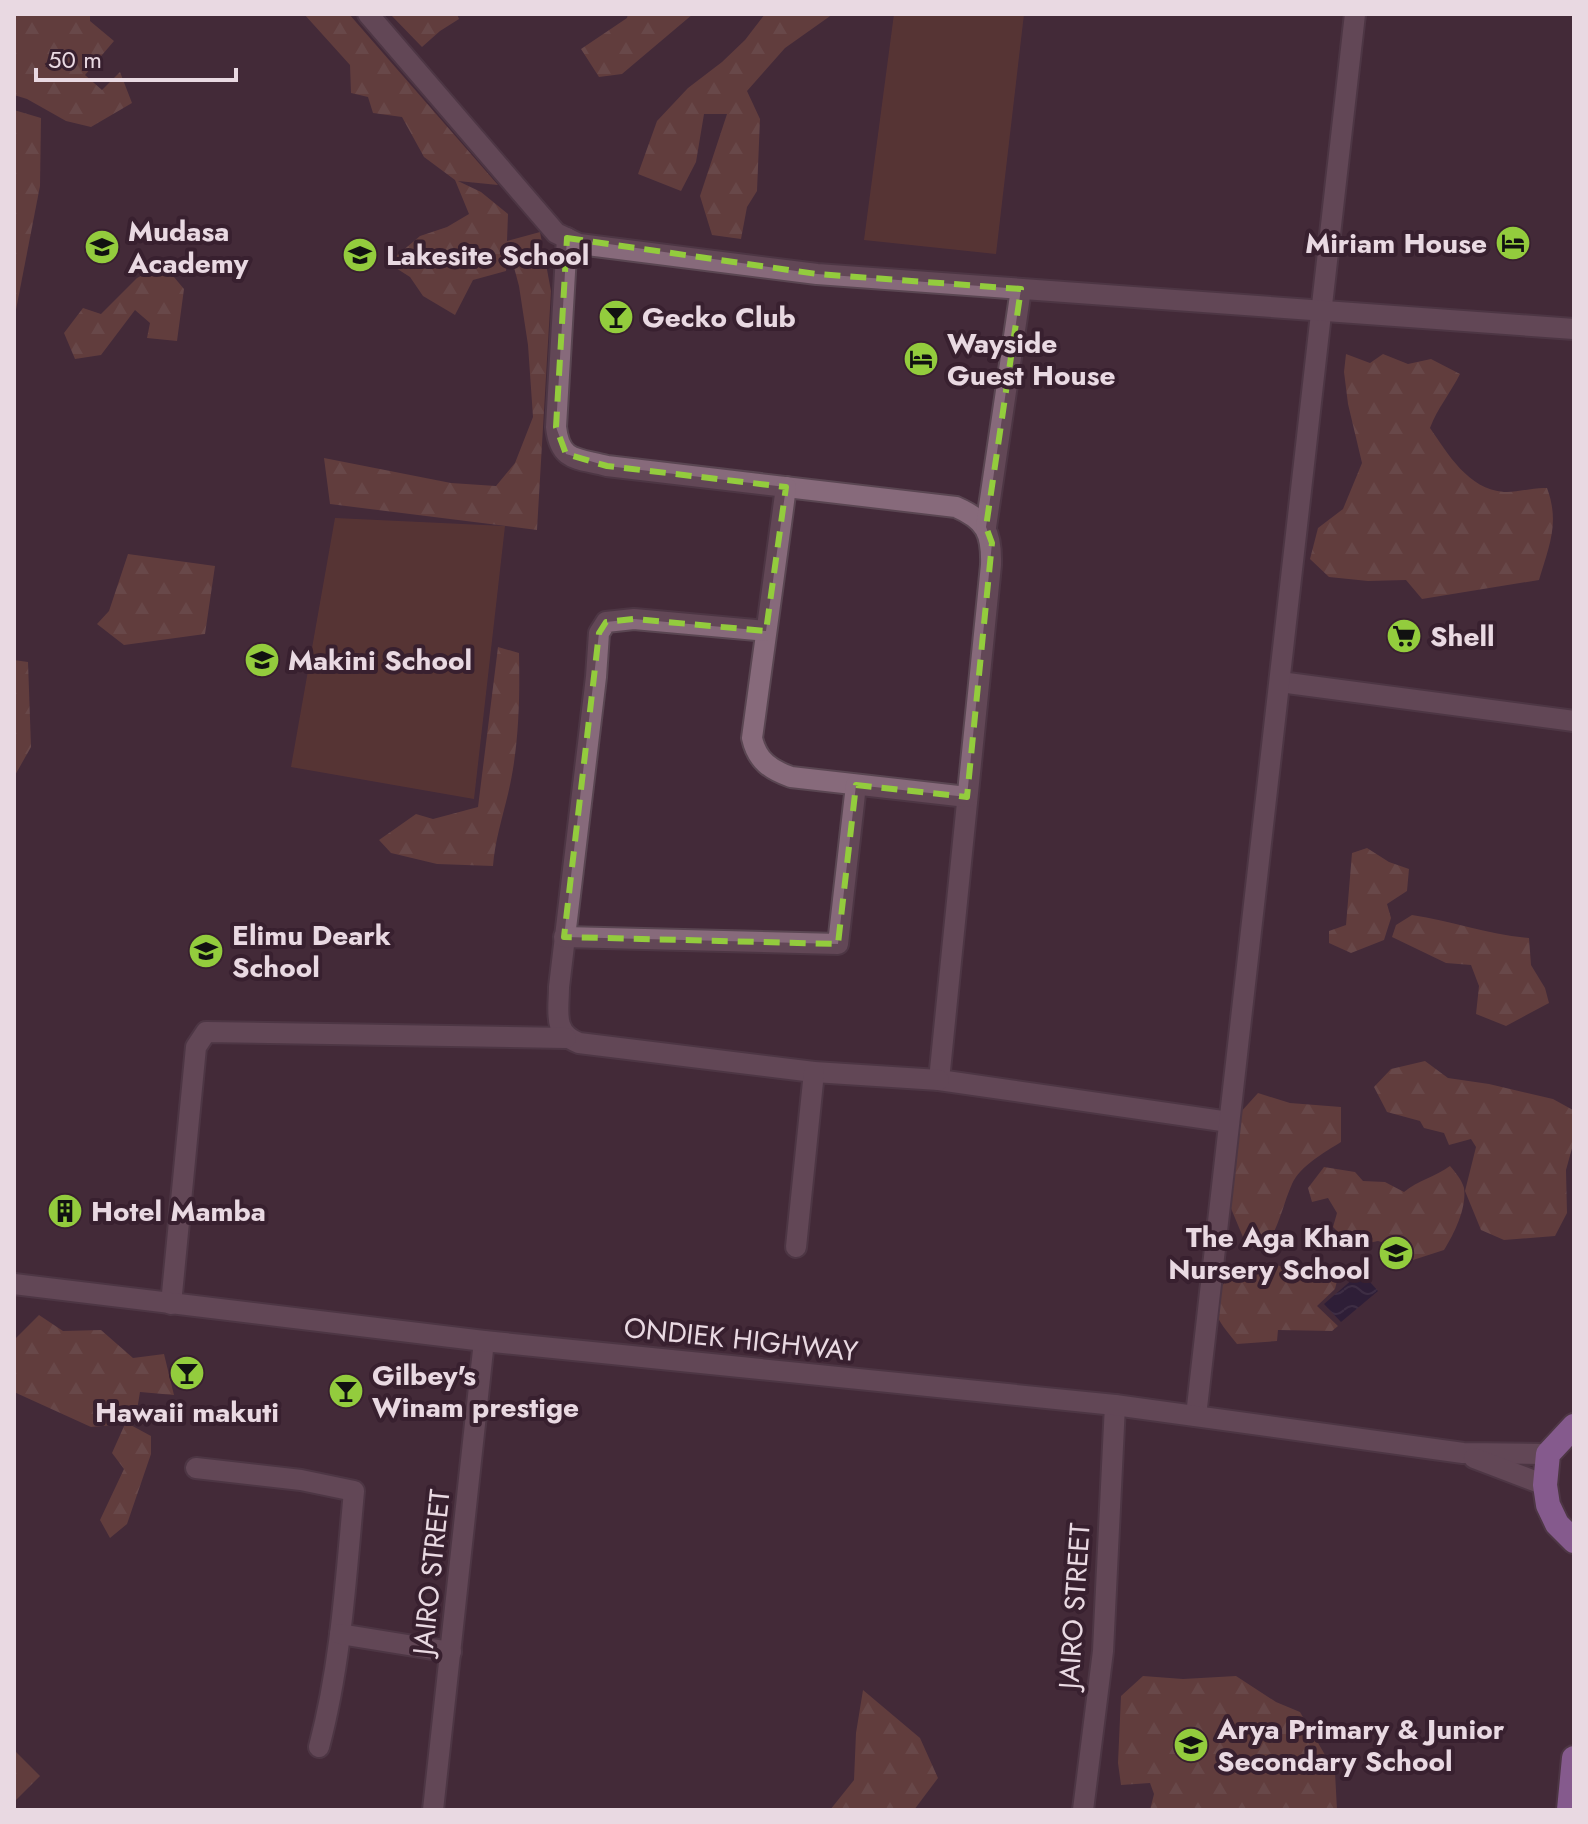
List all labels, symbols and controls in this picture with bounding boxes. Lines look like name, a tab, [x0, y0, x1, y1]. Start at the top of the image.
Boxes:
scale bar	[36, 32, 236, 82]
text: 50 m	[48, 42, 102, 77]
place label: Mudasa Academy	[127, 211, 249, 284]
place label: Miriam House	[1305, 223, 1487, 264]
hotel icon: Miriam House	[1494, 224, 1532, 262]
school or university icon: Mudasa Academy	[83, 228, 121, 266]
place label: Lakesite School	[386, 235, 589, 276]
school or university icon: Lakesite School	[341, 236, 379, 274]
place label: Gecko Club	[642, 297, 796, 338]
bar icon: Gecko Club	[597, 298, 635, 336]
place label: Wayside Guest House	[947, 323, 1115, 396]
hotel icon: Wayside Guest House	[902, 340, 940, 378]
place label: Shell	[1430, 616, 1495, 657]
supermarket icon: Shell	[1385, 617, 1423, 655]
place label: Makini School	[288, 640, 472, 681]
school or university icon: Makini School	[243, 641, 281, 679]
place label: Elimu Deark School	[232, 915, 391, 988]
school or university icon: Elimu Deark School	[187, 932, 225, 970]
place label: Hotel Mamba	[91, 1191, 266, 1232]
building icon: Hotel Mamba	[46, 1192, 84, 1230]
place label: The Aga Khan Nursery School	[1168, 1217, 1370, 1290]
school or university icon: The Aga Khan Nursery School	[1377, 1234, 1415, 1272]
street label: ONDIEK HIGHWAY	[622, 1307, 860, 1372]
bar icon: Hawaii makuti	[168, 1354, 206, 1392]
place label: Gilbey's Winam prestige	[372, 1355, 579, 1428]
bar icon: Gilbey's Winam prestige	[327, 1372, 365, 1410]
place label: Hawaii makuti	[95, 1392, 279, 1433]
street label: JAIRO STREET	[402, 1487, 461, 1661]
street label: JAIRO STREET	[1048, 1522, 1101, 1694]
place label: Arya Primary & Junior Secondary School	[1216, 1709, 1505, 1782]
school or university icon: Arya Primary & Junior Secondary School	[1172, 1726, 1210, 1764]

